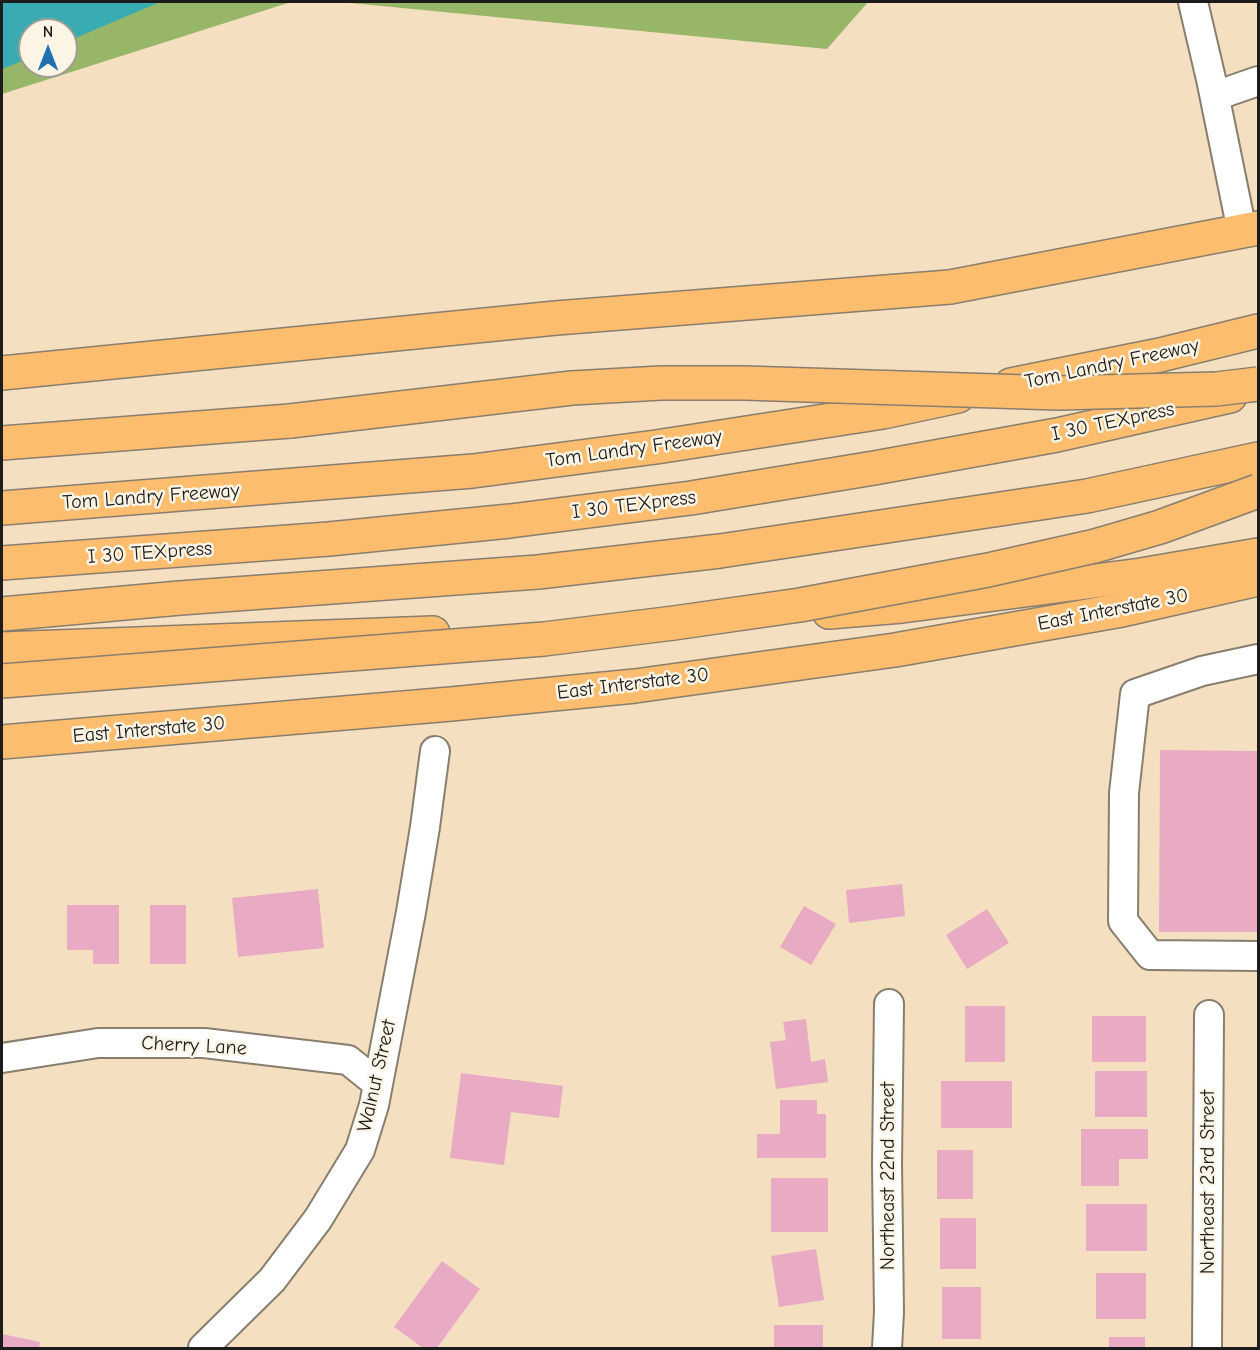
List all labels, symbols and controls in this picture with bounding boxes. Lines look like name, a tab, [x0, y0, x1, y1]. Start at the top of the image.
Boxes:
north arrow	[18, 18, 78, 78]
text: N	[43, 23, 53, 41]
street label: Tom Landry Freeway	[1023, 334, 1201, 394]
street label: I 30 TEXpress	[1050, 397, 1176, 447]
street label: Tom Landry Freeway	[544, 425, 724, 473]
street label: Tom Landry Freeway	[62, 479, 240, 515]
street label: I 30 TEXpress	[571, 486, 697, 524]
street label: I 30 TEXpress	[87, 537, 213, 569]
street label: East Interstate 30	[1036, 584, 1190, 636]
street label: East Interstate 30	[556, 663, 710, 705]
street label: East Interstate 30	[72, 711, 226, 749]
street label: Walnut Street	[352, 1018, 402, 1134]
street label: Cherry Lane	[141, 1031, 247, 1061]
street label: Northeast 22nd Street	[876, 1082, 900, 1270]
street label: Northeast 23rd Street	[1196, 1090, 1220, 1274]

